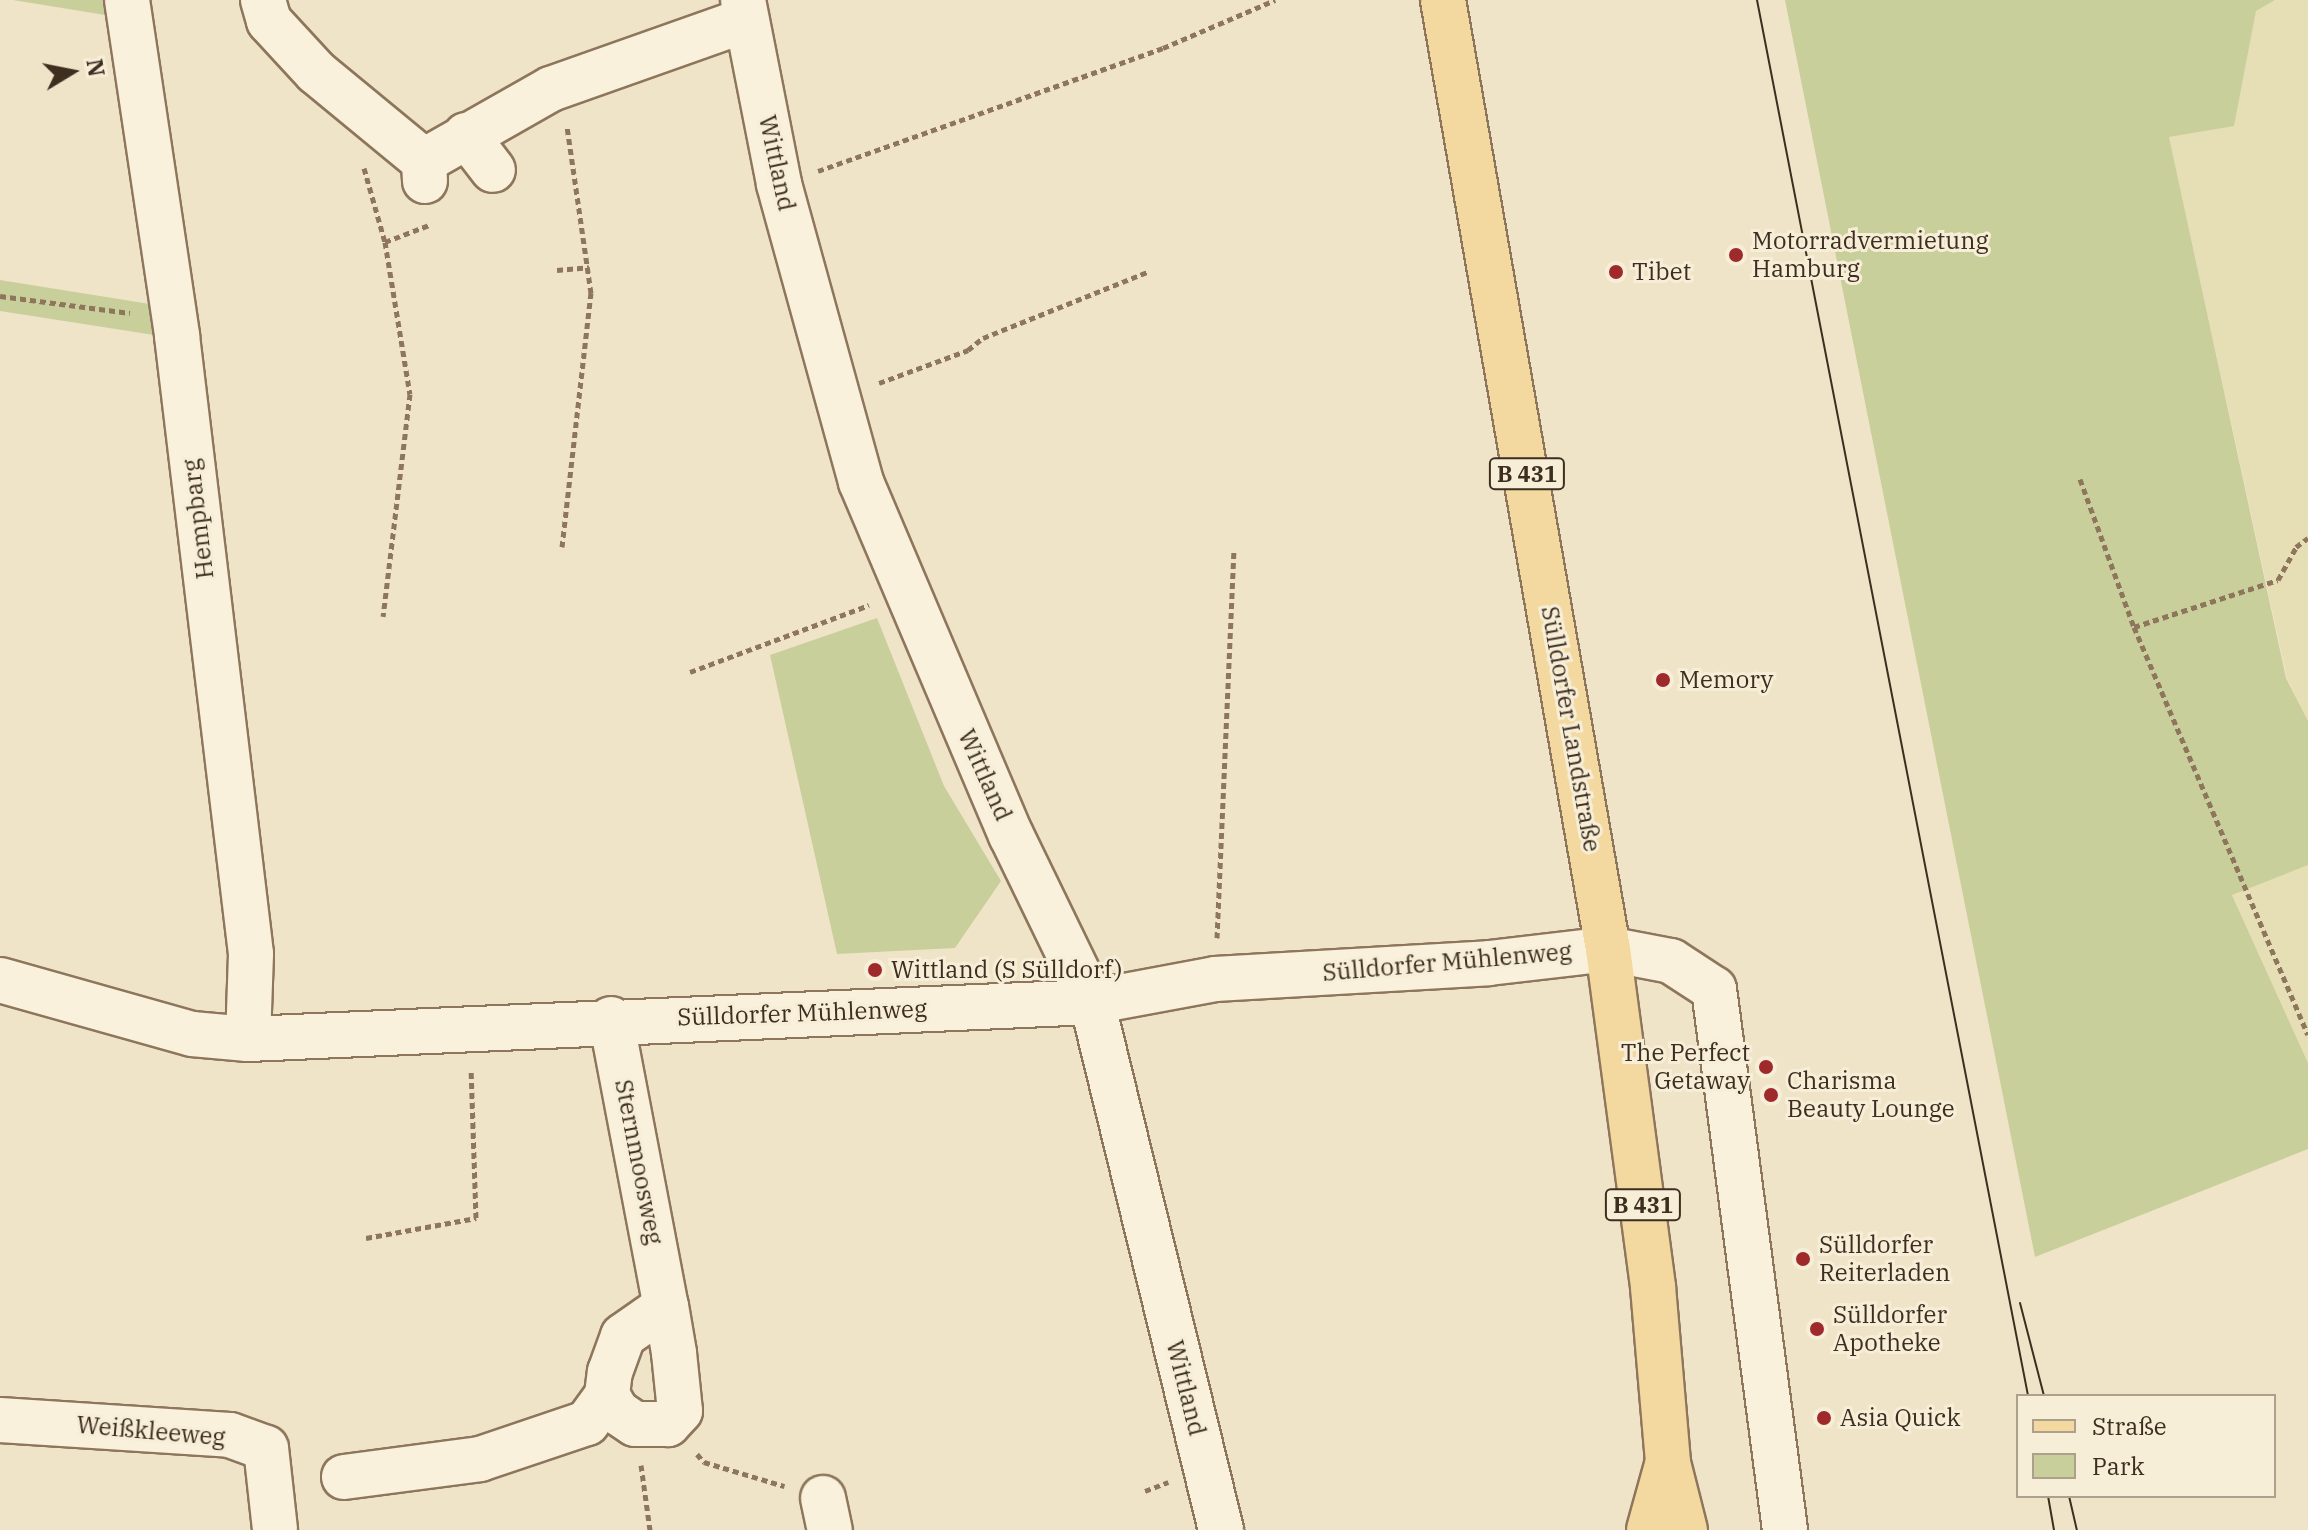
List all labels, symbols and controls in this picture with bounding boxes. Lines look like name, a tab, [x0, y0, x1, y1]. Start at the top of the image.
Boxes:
north arrow	[32, 32, 112, 112]
text: N	[80, 57, 112, 79]
street label: Wittland	[753, 112, 801, 214]
place label: Motorradvermietung Hamburg	[1752, 227, 1989, 283]
marker: Motorradvermietung Hamburg	[1727, 246, 1745, 264]
place label: Tibet	[1632, 258, 1691, 286]
marker: Tibet	[1607, 263, 1625, 281]
road number: B 431	[1487, 456, 1567, 492]
street label: Hempbarg	[176, 457, 220, 581]
street label: Sülldorfer Landstraße	[1535, 604, 1607, 854]
place label: Memory	[1679, 666, 1773, 694]
marker: Memory	[1654, 671, 1672, 689]
street label: Wittland	[952, 725, 1018, 825]
street label: Sülldorfer Mühlenweg	[1321, 937, 1573, 987]
place label: Wittland (S Sülldorf)	[891, 956, 1122, 984]
marker: Wittland (S Sülldorf)	[866, 961, 884, 979]
street label: Sülldorfer Mühlenweg	[677, 994, 927, 1032]
place label: The Perfect Getaway	[1621, 1039, 1750, 1095]
marker: The Perfect Getaway	[1757, 1058, 1775, 1076]
place label: Charisma Beauty Lounge	[1787, 1067, 1955, 1123]
street label: Sternmoosweg	[609, 1077, 669, 1247]
marker: Charisma Beauty Lounge	[1762, 1086, 1780, 1104]
road number: B 431	[1603, 1187, 1683, 1223]
place label: Sülldorfer Reiterladen	[1819, 1231, 1950, 1287]
marker: Sülldorfer Reiterladen	[1794, 1250, 1812, 1268]
place label: Sülldorfer Apotheke	[1833, 1301, 1947, 1357]
marker: Sülldorfer Apotheke	[1808, 1320, 1826, 1338]
street label: Wittland	[1160, 1337, 1212, 1439]
legend	[2016, 1394, 2276, 1498]
place label: Asia Quick	[1840, 1404, 1960, 1432]
marker: Asia Quick	[1815, 1409, 1833, 1427]
street label: Weißkleeweg	[75, 1410, 227, 1452]
text: Straße	[2092, 1410, 2167, 1442]
text: Park	[2092, 1450, 2144, 1482]

